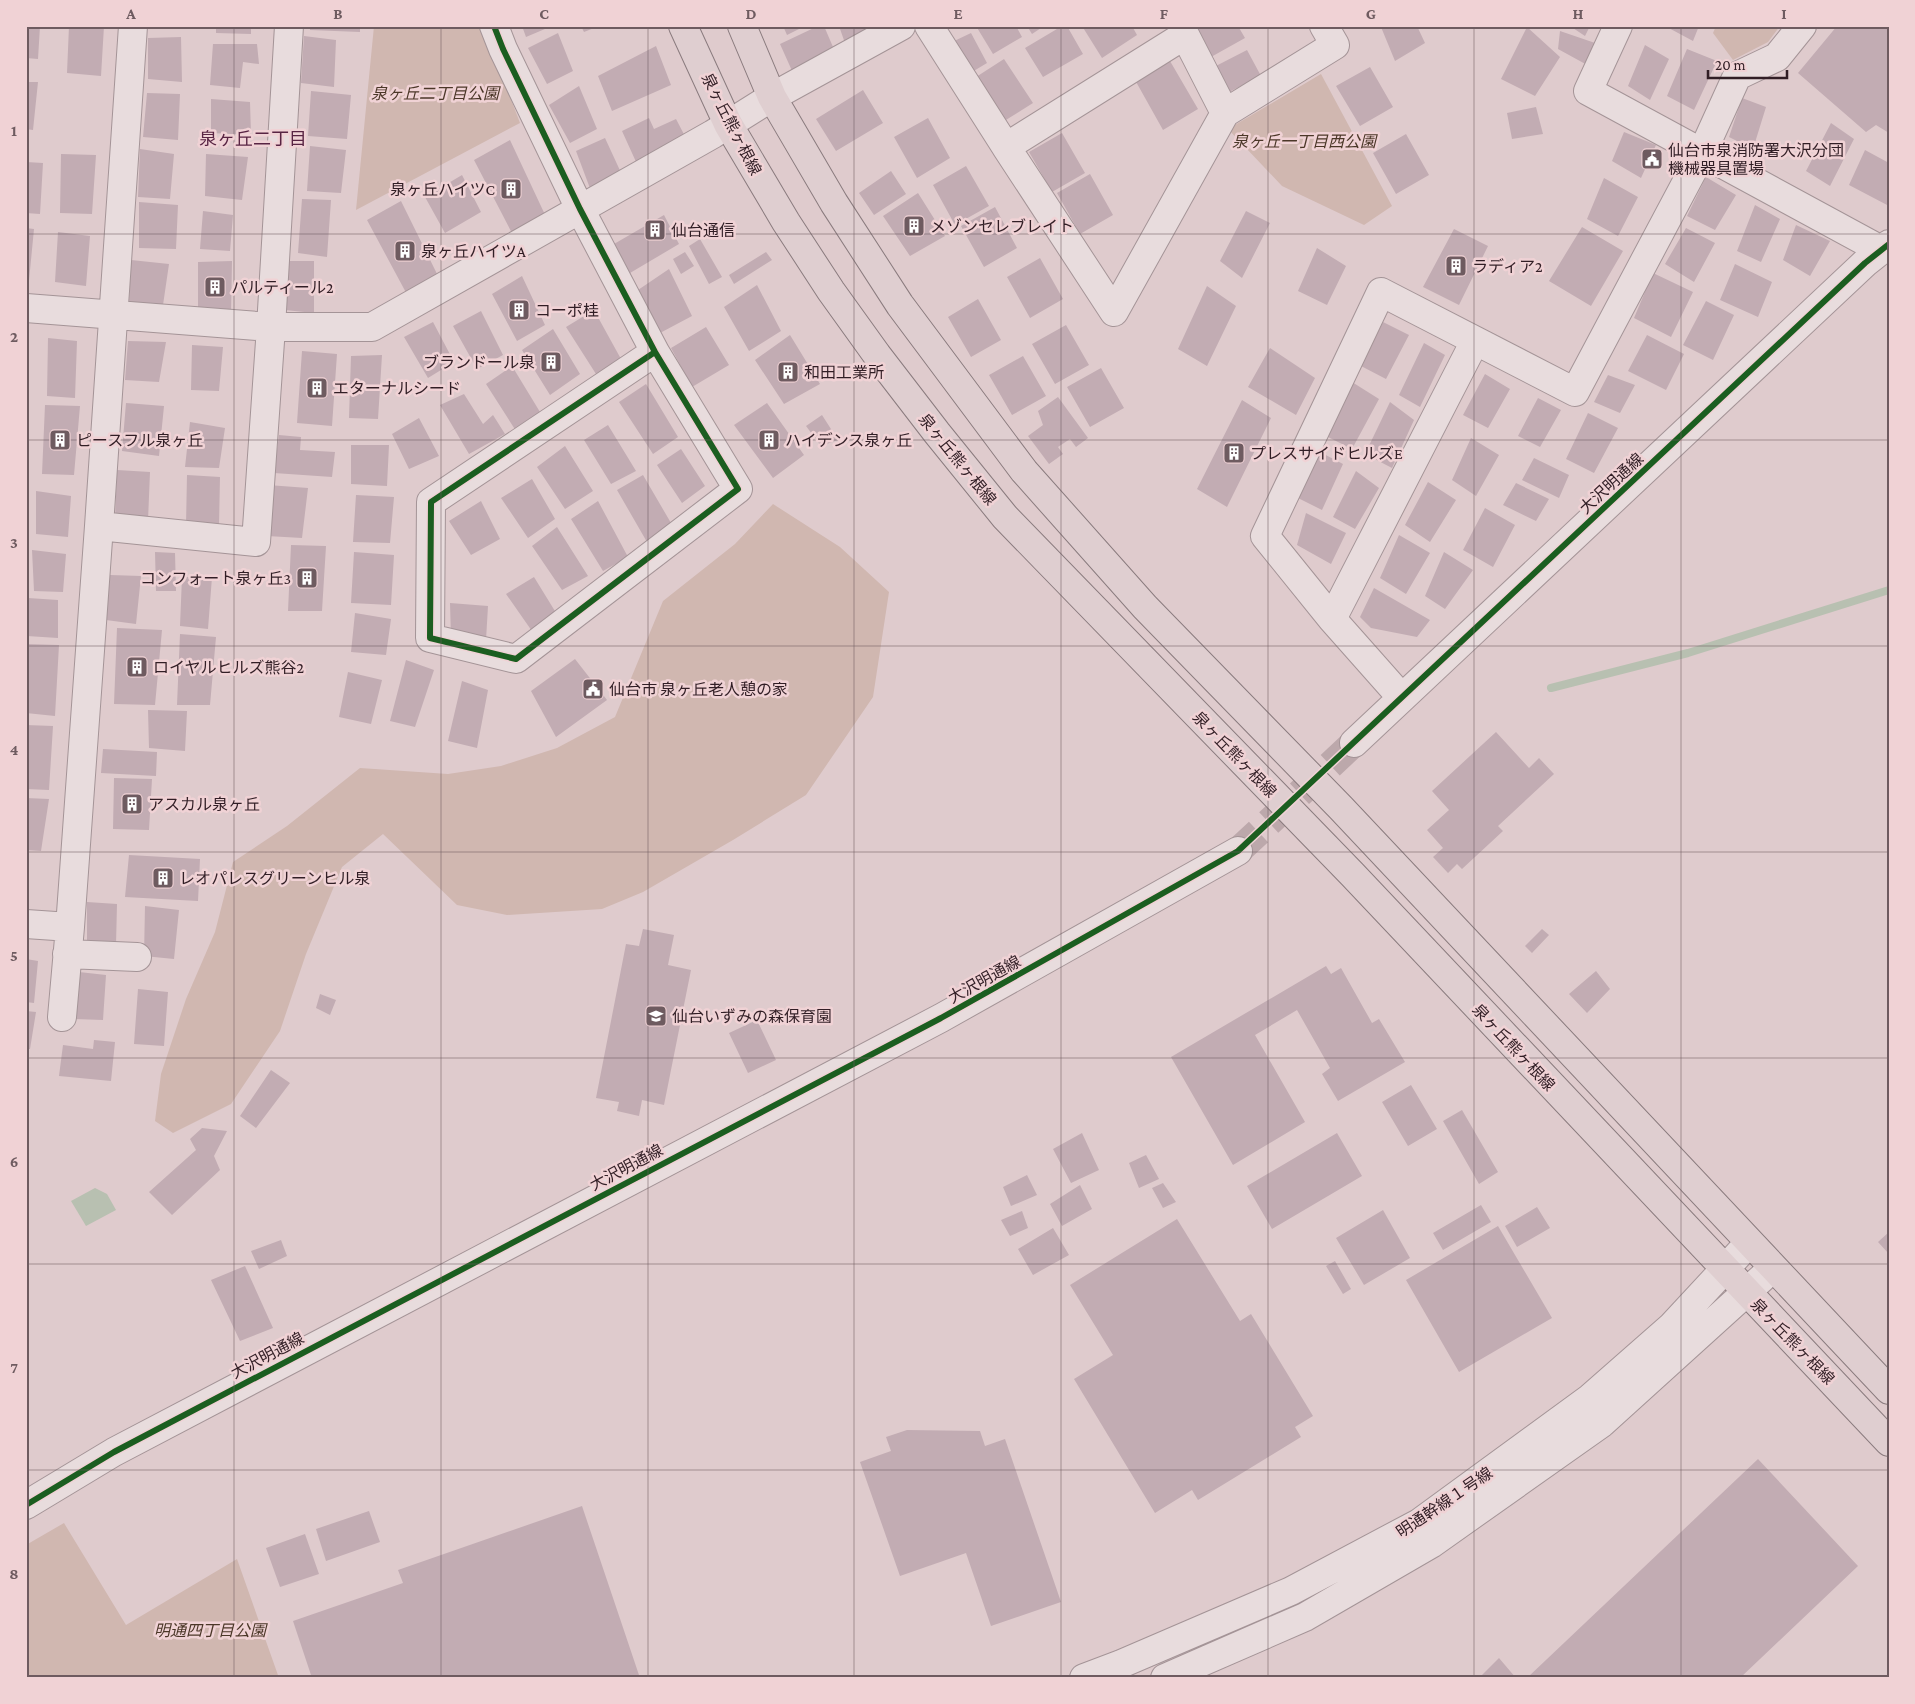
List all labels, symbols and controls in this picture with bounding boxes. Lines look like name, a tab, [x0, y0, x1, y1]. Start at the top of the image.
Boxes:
text: A	[125, 5, 136, 22]
text: B	[333, 5, 343, 22]
text: C	[539, 5, 549, 22]
text: D	[745, 5, 757, 22]
text: E	[953, 5, 963, 22]
text: F	[1160, 5, 1169, 22]
text: G	[1366, 5, 1376, 22]
text: H	[1573, 5, 1584, 22]
text: I	[1781, 5, 1787, 22]
scale bar	[1708, 48, 1786, 80]
text: 20 m	[1715, 57, 1746, 73]
street label: 泉ヶ丘熊ヶ根線	[699, 70, 765, 178]
park label: 泉ヶ丘二丁目公園	[371, 85, 501, 102]
text: 1	[11, 122, 17, 139]
district label: 泉ヶ丘二丁目	[199, 129, 307, 149]
park label: 泉ヶ丘一丁目西公園	[1232, 133, 1378, 150]
place label: 仙台市泉消防署大沢分団 機械器具置場	[1668, 142, 1844, 177]
public building icon: 仙台市泉消防署大沢分団 機械器具置場	[1640, 147, 1664, 171]
building icon: 泉ヶ丘ハイツC	[499, 177, 523, 201]
place label: 泉ヶ丘ハイツC	[390, 181, 495, 198]
building icon: メゾンセレブレイト	[902, 214, 926, 238]
building icon: 仙台通信	[643, 218, 667, 242]
place label: メゾンセレブレイト	[930, 218, 1074, 235]
place label: 仙台通信	[671, 222, 735, 239]
building icon: 泉ヶ丘ハイツA	[393, 239, 417, 263]
place label: 泉ヶ丘ハイツA	[421, 243, 527, 260]
building icon: ラディア2	[1444, 254, 1468, 278]
place label: ラディア2	[1472, 258, 1543, 275]
building icon: パルティール2	[203, 275, 227, 299]
place label: パルティール2	[231, 279, 334, 296]
building icon: コーポ桂	[507, 298, 531, 322]
place label: コーポ桂	[535, 302, 599, 319]
text: 2	[10, 328, 18, 345]
building icon: ブランドール泉	[539, 350, 563, 374]
place label: ブランドール泉	[423, 354, 535, 371]
building icon: 和田工業所	[776, 360, 800, 384]
place label: 和田工業所	[804, 364, 884, 381]
building icon: エターナルシード	[305, 376, 329, 400]
place label: エターナルシード	[333, 380, 461, 397]
street label: 泉ヶ丘熊ヶ根線	[916, 410, 999, 508]
building icon: ピースフル泉ヶ丘	[48, 428, 72, 452]
building icon: ハイデンス泉ヶ丘	[757, 428, 781, 452]
place label: ピースフル泉ヶ丘	[76, 432, 203, 449]
place label: ハイデンス泉ヶ丘	[785, 432, 912, 449]
building icon: プレスサイドヒルズE	[1222, 441, 1246, 465]
place label: プレスサイドヒルズE	[1250, 445, 1403, 462]
street label: 大沢明通線	[1576, 450, 1646, 517]
text: 3	[10, 534, 18, 551]
building icon: コンフォート泉ヶ丘3	[295, 566, 319, 590]
place label: コンフォート泉ヶ丘3	[140, 570, 291, 587]
building icon: ロイヤルヒルズ熊谷2	[125, 655, 149, 679]
place label: ロイヤルヒルズ熊谷2	[153, 659, 305, 676]
public building icon: 仙台市 泉ヶ丘老人憩の家	[581, 677, 605, 701]
place label: 仙台市 泉ヶ丘老人憩の家	[609, 680, 788, 698]
street label: 泉ヶ丘熊ヶ根線	[1190, 708, 1280, 801]
text: 4	[10, 741, 19, 758]
building icon: アスカル泉ヶ丘	[120, 792, 144, 816]
place label: アスカル泉ヶ丘	[148, 796, 260, 813]
building icon: レオパレスグリーンヒル泉	[151, 866, 175, 890]
place label: レオパレスグリーンヒル泉	[179, 870, 370, 887]
text: 5	[10, 947, 18, 964]
street label: 大沢明通線	[945, 953, 1023, 1006]
street label: 泉ヶ丘熊ヶ根線	[1469, 1001, 1558, 1094]
school or university icon: 仙台いずみの森保育園	[644, 1004, 668, 1028]
place label: 仙台いずみの森保育園	[672, 1008, 832, 1025]
street label: 大沢明通線	[587, 1141, 666, 1194]
text: 6	[10, 1153, 18, 1170]
street label: 泉ヶ丘熊ヶ根線	[1748, 1295, 1838, 1388]
street label: 大沢明通線	[228, 1329, 307, 1382]
text: 7	[10, 1359, 18, 1376]
street label: 明通幹線１号線	[1393, 1464, 1495, 1541]
text: 8	[9, 1565, 19, 1582]
park label: 明通四丁目公園	[154, 1622, 268, 1639]

